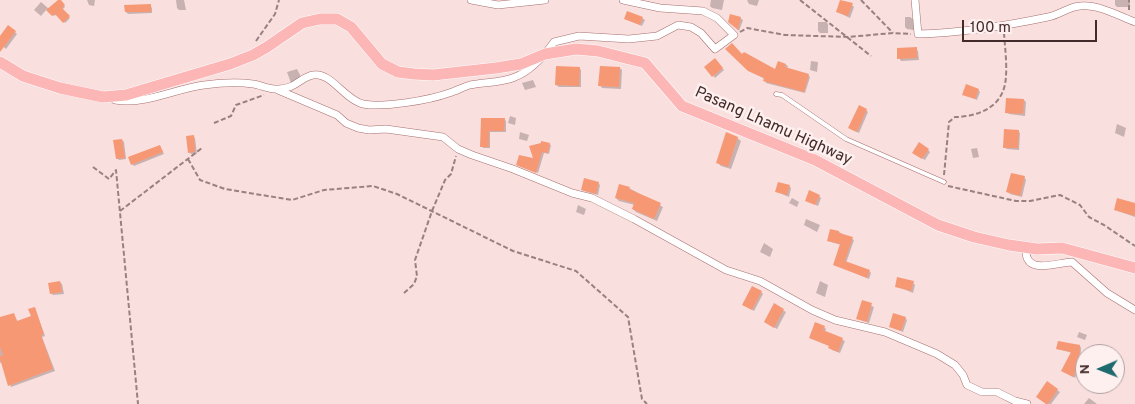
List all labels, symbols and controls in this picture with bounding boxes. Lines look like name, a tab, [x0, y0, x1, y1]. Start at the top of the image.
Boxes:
scale bar	[965, 10, 1100, 42]
text: 100 m	[970, 19, 1011, 38]
street label: Pasang Lhamu Highway	[691, 84, 855, 170]
north arrow	[1075, 344, 1125, 394]
text: N	[1077, 364, 1094, 374]

